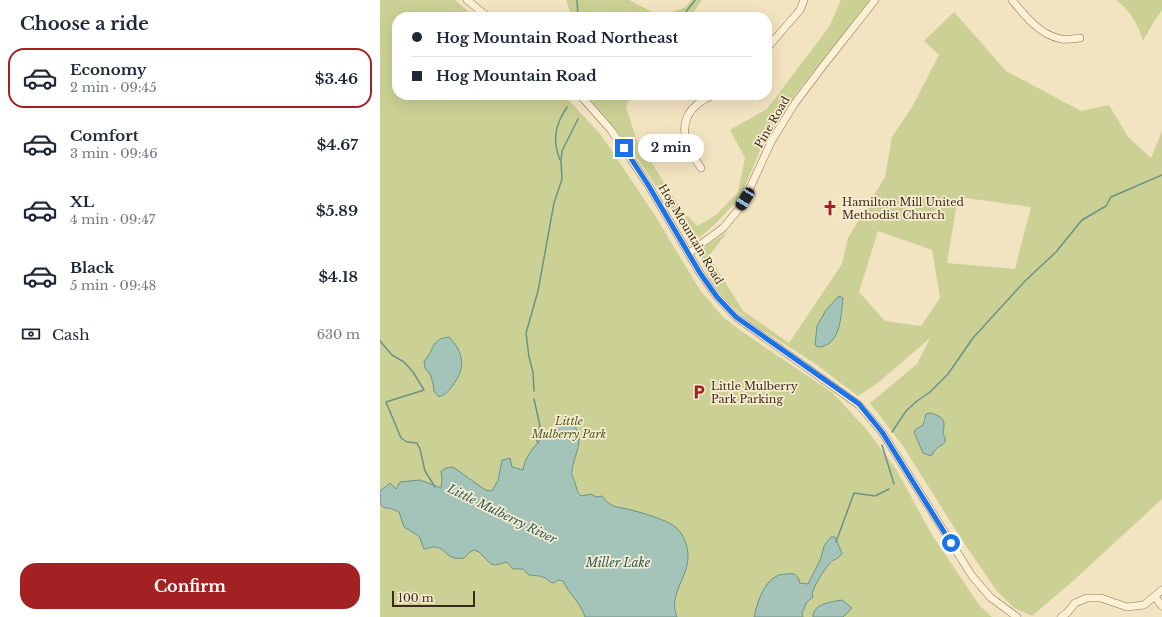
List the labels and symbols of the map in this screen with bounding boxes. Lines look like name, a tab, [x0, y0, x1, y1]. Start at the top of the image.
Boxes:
street label: Pine Road	[752, 93, 793, 150]
callout: 2 min	[638, 134, 704, 162]
route end	[615, 139, 633, 157]
street label: Hog Mountain Road	[656, 181, 727, 287]
car	[734, 186, 756, 212]
place label: Hamilton Mill United Methodist Church	[842, 195, 964, 222]
church icon: Hamilton Mill United Methodist Church	[821, 199, 839, 217]
place label: Little Mulberry Park Parking	[711, 379, 798, 406]
parking icon: Little Mulberry Park Parking	[690, 383, 708, 401]
park label: Little Mulberry Park	[531, 414, 607, 441]
water label: Little Mulberry River	[444, 480, 560, 547]
route start	[942, 534, 960, 552]
water label: Miller Lake	[585, 555, 651, 570]
scale bar	[392, 589, 475, 608]

